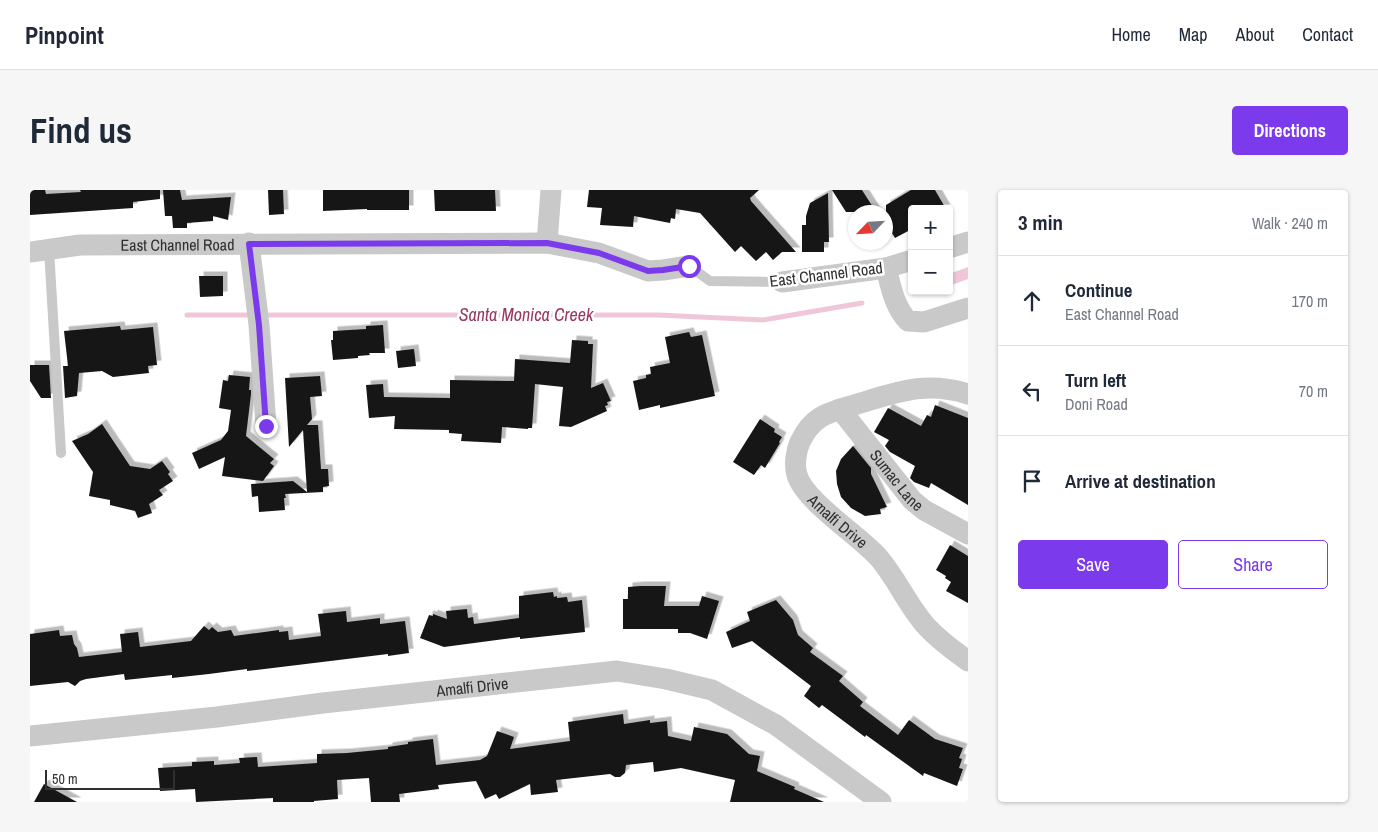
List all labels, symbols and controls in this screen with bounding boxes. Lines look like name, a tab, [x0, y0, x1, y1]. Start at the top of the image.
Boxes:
text: Pinpoint	[25, 19, 104, 51]
text: Home	[1111, 22, 1151, 47]
text: Map	[1179, 22, 1208, 47]
text: About	[1236, 22, 1274, 47]
text: Contact	[1302, 22, 1353, 47]
button: Directions	[1232, 106, 1348, 155]
text: Find us	[30, 107, 132, 154]
north arrow	[848, 205, 893, 250]
map controls	[908, 205, 953, 295]
button: +	[908, 205, 953, 250]
text: 3 min	[1018, 208, 1063, 237]
text: Walk · 240 m	[1252, 212, 1328, 234]
street label: East Channel Road	[121, 233, 234, 256]
button: −	[908, 250, 953, 295]
route start	[678, 255, 701, 278]
street label: East Channel Road	[768, 256, 884, 292]
text: Continue	[1065, 277, 1133, 303]
icon: ahead	[1018, 287, 1046, 315]
text: 170 m	[1292, 290, 1328, 312]
water label: Santa Monica Creek	[459, 302, 594, 327]
text: East Channel Road	[1065, 303, 1179, 325]
text: Turn left	[1065, 367, 1126, 393]
icon: left	[1018, 377, 1046, 405]
text: 70 m	[1299, 380, 1328, 402]
text: Doni Road	[1065, 393, 1128, 415]
route end	[255, 415, 278, 438]
street label: Sumac Lane	[865, 445, 928, 516]
icon: arrive	[1018, 467, 1046, 495]
text: Arrive at destination	[1065, 468, 1216, 494]
street label: Amalfi Drive	[802, 488, 872, 553]
button: Save	[1018, 540, 1168, 589]
button: Share	[1178, 540, 1328, 589]
street label: Amalfi Drive	[434, 672, 509, 702]
scale bar	[45, 767, 175, 790]
text: 50 m	[52, 770, 78, 788]

